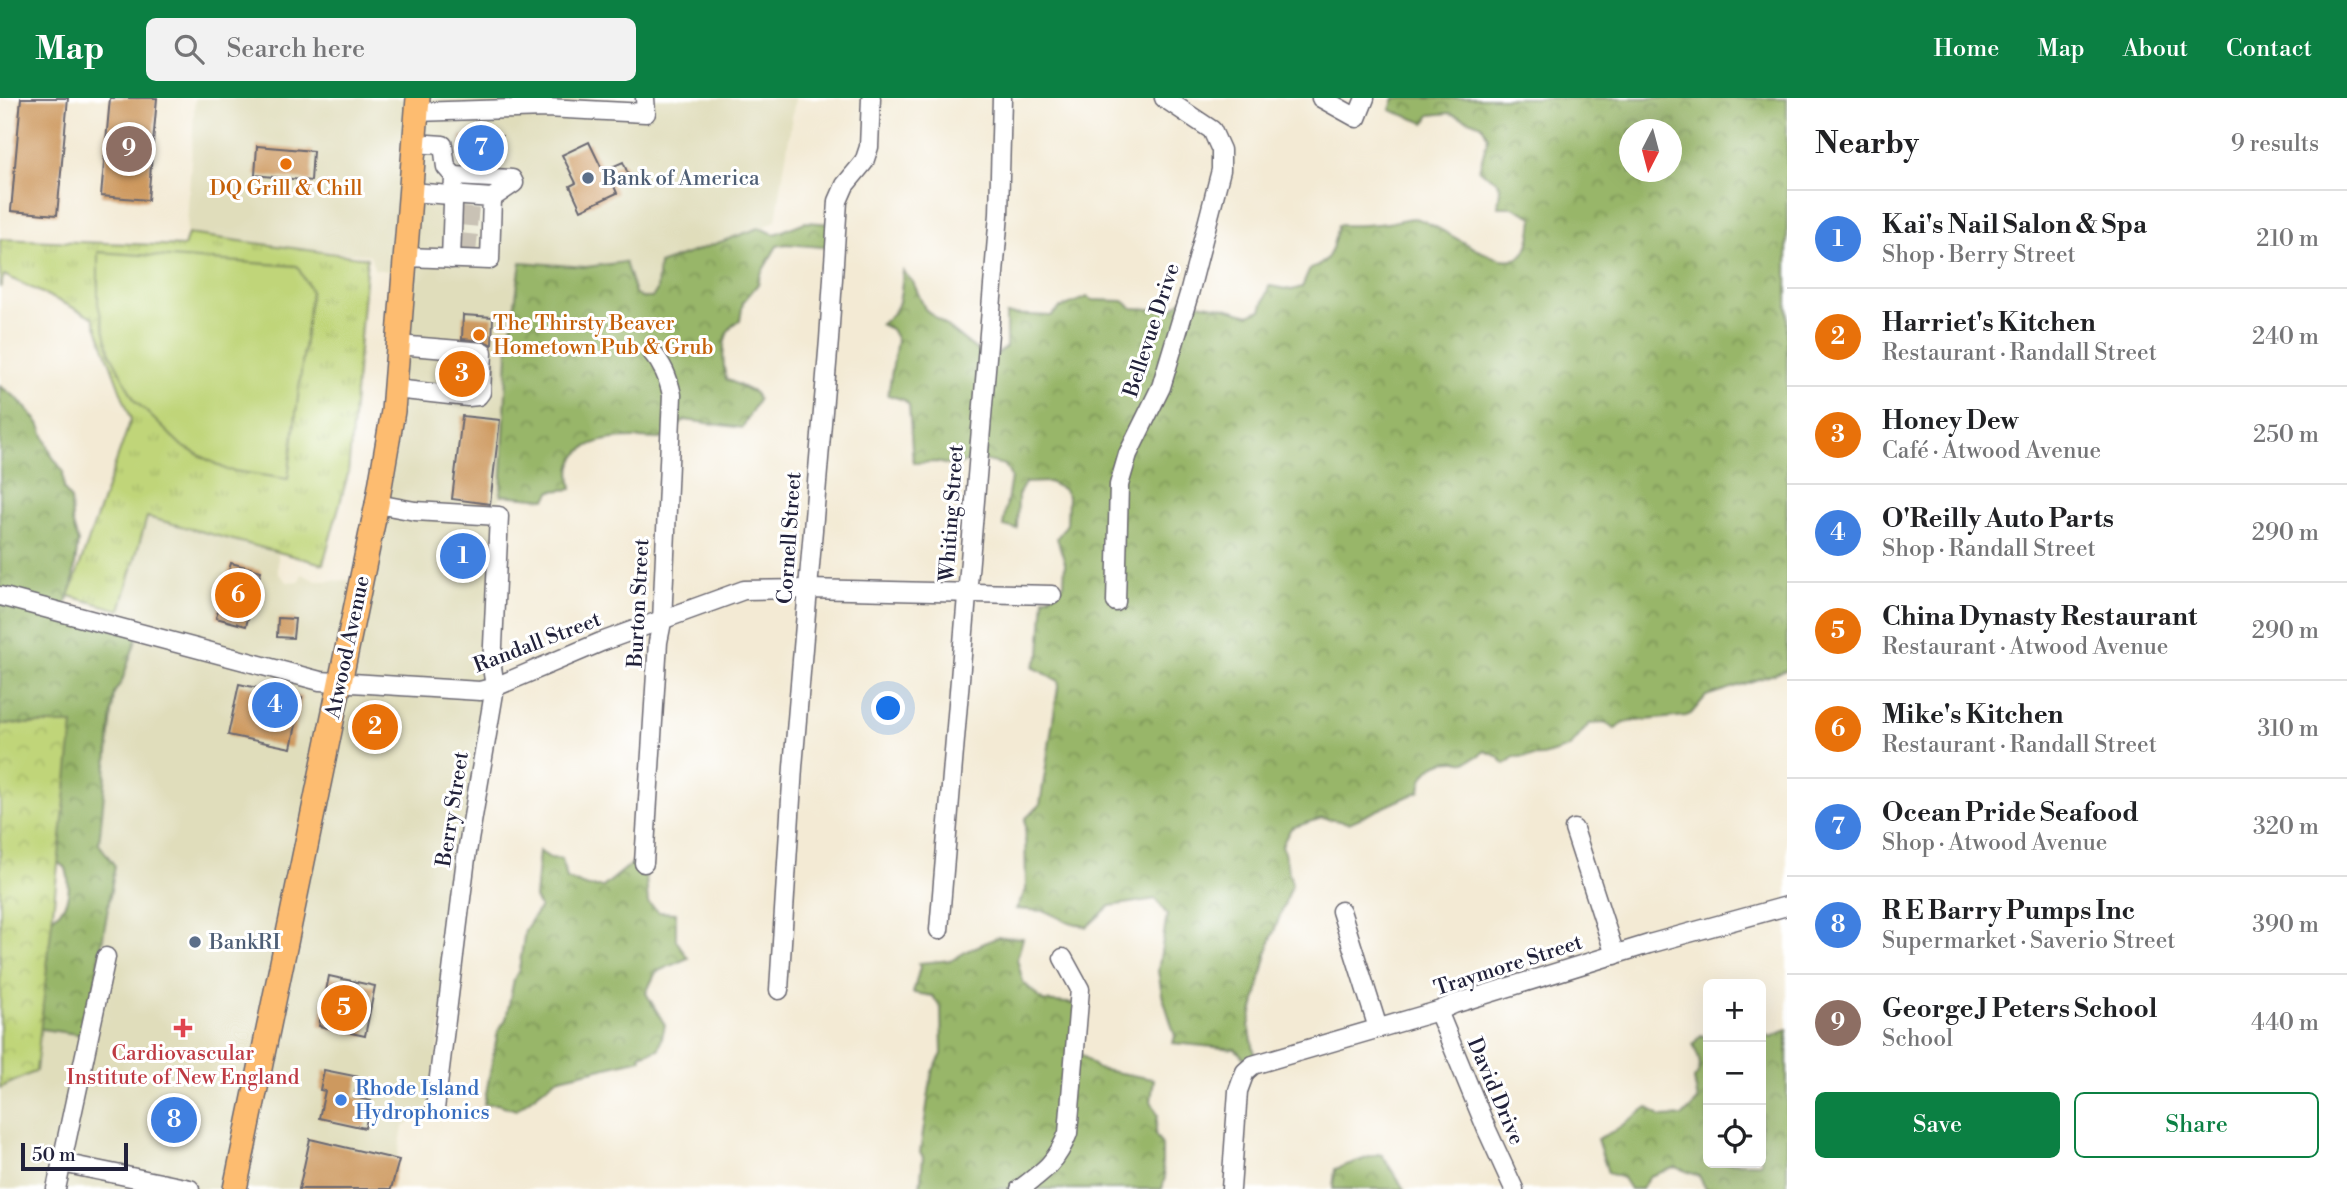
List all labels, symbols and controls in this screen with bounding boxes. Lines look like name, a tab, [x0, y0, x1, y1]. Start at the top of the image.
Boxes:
search box	[146, 18, 636, 81]
text: Map	[35, 29, 104, 70]
icon: search	[170, 30, 208, 68]
text: Search here	[226, 33, 365, 65]
text: Home	[1934, 34, 1999, 64]
text: Map	[2037, 34, 2085, 64]
text: About	[2123, 34, 2188, 64]
text: Contact	[2226, 34, 2312, 64]
north arrow	[1619, 119, 1682, 182]
pin: 7	[458, 122, 504, 174]
pin: 9	[106, 123, 152, 175]
text: Nearby	[1815, 125, 1919, 163]
text: 9 results	[2231, 130, 2319, 158]
marker: DQ Grill & Chill	[278, 156, 294, 172]
place label: Bank of America	[601, 166, 760, 192]
marker: Bank of America	[580, 170, 596, 186]
place label: DQ Grill & Chill	[209, 176, 363, 202]
text: Kai's Nail Salon & Spa	[1882, 209, 2147, 241]
text: 1	[1832, 225, 1844, 253]
text: 210 m	[2256, 225, 2319, 253]
text: Shop · Berry Street	[1882, 241, 2076, 269]
street label: Bellevue Drive	[1118, 260, 1186, 401]
text: Harriet's Kitchen	[1882, 307, 2096, 339]
place label: The Thirsty Beaver Hometown Pub & Grub	[493, 311, 714, 361]
text: 2	[1831, 323, 1845, 351]
text: 240 m	[2252, 323, 2319, 351]
marker: The Thirsty Beaver Hometown Pub & Grub	[471, 327, 487, 343]
text: Restaurant · Randall Street	[1882, 339, 2157, 367]
pin: 3	[439, 348, 485, 400]
text: Honey Dew	[1882, 405, 2019, 437]
text: 3	[1831, 421, 1845, 449]
text: 250 m	[2253, 421, 2319, 449]
text: Café · Atwood Avenue	[1882, 437, 2101, 465]
street label: Whiting Street	[934, 443, 970, 583]
street label: Cornell Street	[772, 470, 808, 605]
text: O'Reilly Auto Parts	[1882, 503, 2114, 535]
text: 4	[1830, 519, 1846, 547]
text: 290 m	[2252, 519, 2319, 547]
pin: 1	[440, 530, 486, 582]
text: Shop · Randall Street	[1882, 535, 2096, 563]
street label: Burton Street	[623, 537, 655, 669]
pin: 6	[215, 569, 261, 621]
street label: Atwood Avenue	[320, 574, 376, 722]
text: China Dynasty Restaurant	[1882, 601, 2197, 633]
street label: Randall Street	[470, 606, 605, 679]
text: 5	[1831, 617, 1845, 645]
text: 290 m	[2252, 617, 2319, 645]
text: Restaurant · Atwood Avenue	[1882, 633, 2168, 661]
pin: 4	[252, 679, 298, 731]
your location	[871, 691, 905, 725]
text: Mike's Kitchen	[1882, 699, 2064, 731]
pin: 2	[352, 701, 398, 753]
text: 6	[1831, 715, 1845, 743]
text: 310 m	[2258, 715, 2319, 743]
text: Restaurant · Randall Street	[1882, 731, 2157, 759]
street label: Berry Street	[431, 749, 475, 870]
text: Ocean Pride Seafood	[1882, 797, 2139, 829]
text: 7	[1831, 813, 1845, 841]
text: 320 m	[2253, 813, 2319, 841]
text: Shop · Atwood Avenue	[1882, 829, 2107, 857]
text: R E Barry Pumps Inc	[1882, 895, 2135, 927]
text: 8	[1831, 911, 1845, 939]
text: 390 m	[2252, 911, 2319, 939]
text: Supermarket · Saverio Street	[1882, 927, 2175, 955]
place label: BankRI	[208, 930, 280, 956]
street label: Traymore Street	[1431, 930, 1586, 1002]
marker: BankRI	[187, 934, 203, 950]
map controls	[1703, 979, 1766, 1168]
button: +	[1703, 979, 1766, 1042]
pin: 5	[321, 982, 367, 1034]
text: George J Peters School	[1882, 993, 2157, 1025]
text: 9	[1831, 1009, 1845, 1037]
text: 440 m	[2251, 1009, 2319, 1037]
marker: Cardiovascular Institute of New England	[173, 1018, 193, 1038]
text: School	[1882, 1025, 1953, 1053]
street label: David Drive	[1461, 1034, 1529, 1149]
place label: Cardiovascular Institute of New England	[67, 1041, 299, 1091]
button: −	[1703, 1042, 1766, 1105]
place label: Rhode Island Hydrophonics	[355, 1076, 490, 1126]
marker: Rhode Island Hydrophonics	[333, 1092, 349, 1108]
button: Save	[1815, 1092, 2060, 1158]
button: Share	[2074, 1092, 2319, 1158]
pin: 8	[151, 1094, 197, 1146]
button: locate	[1703, 1105, 1766, 1168]
scale bar	[21, 1140, 128, 1172]
text: 50 m	[32, 1143, 76, 1167]

